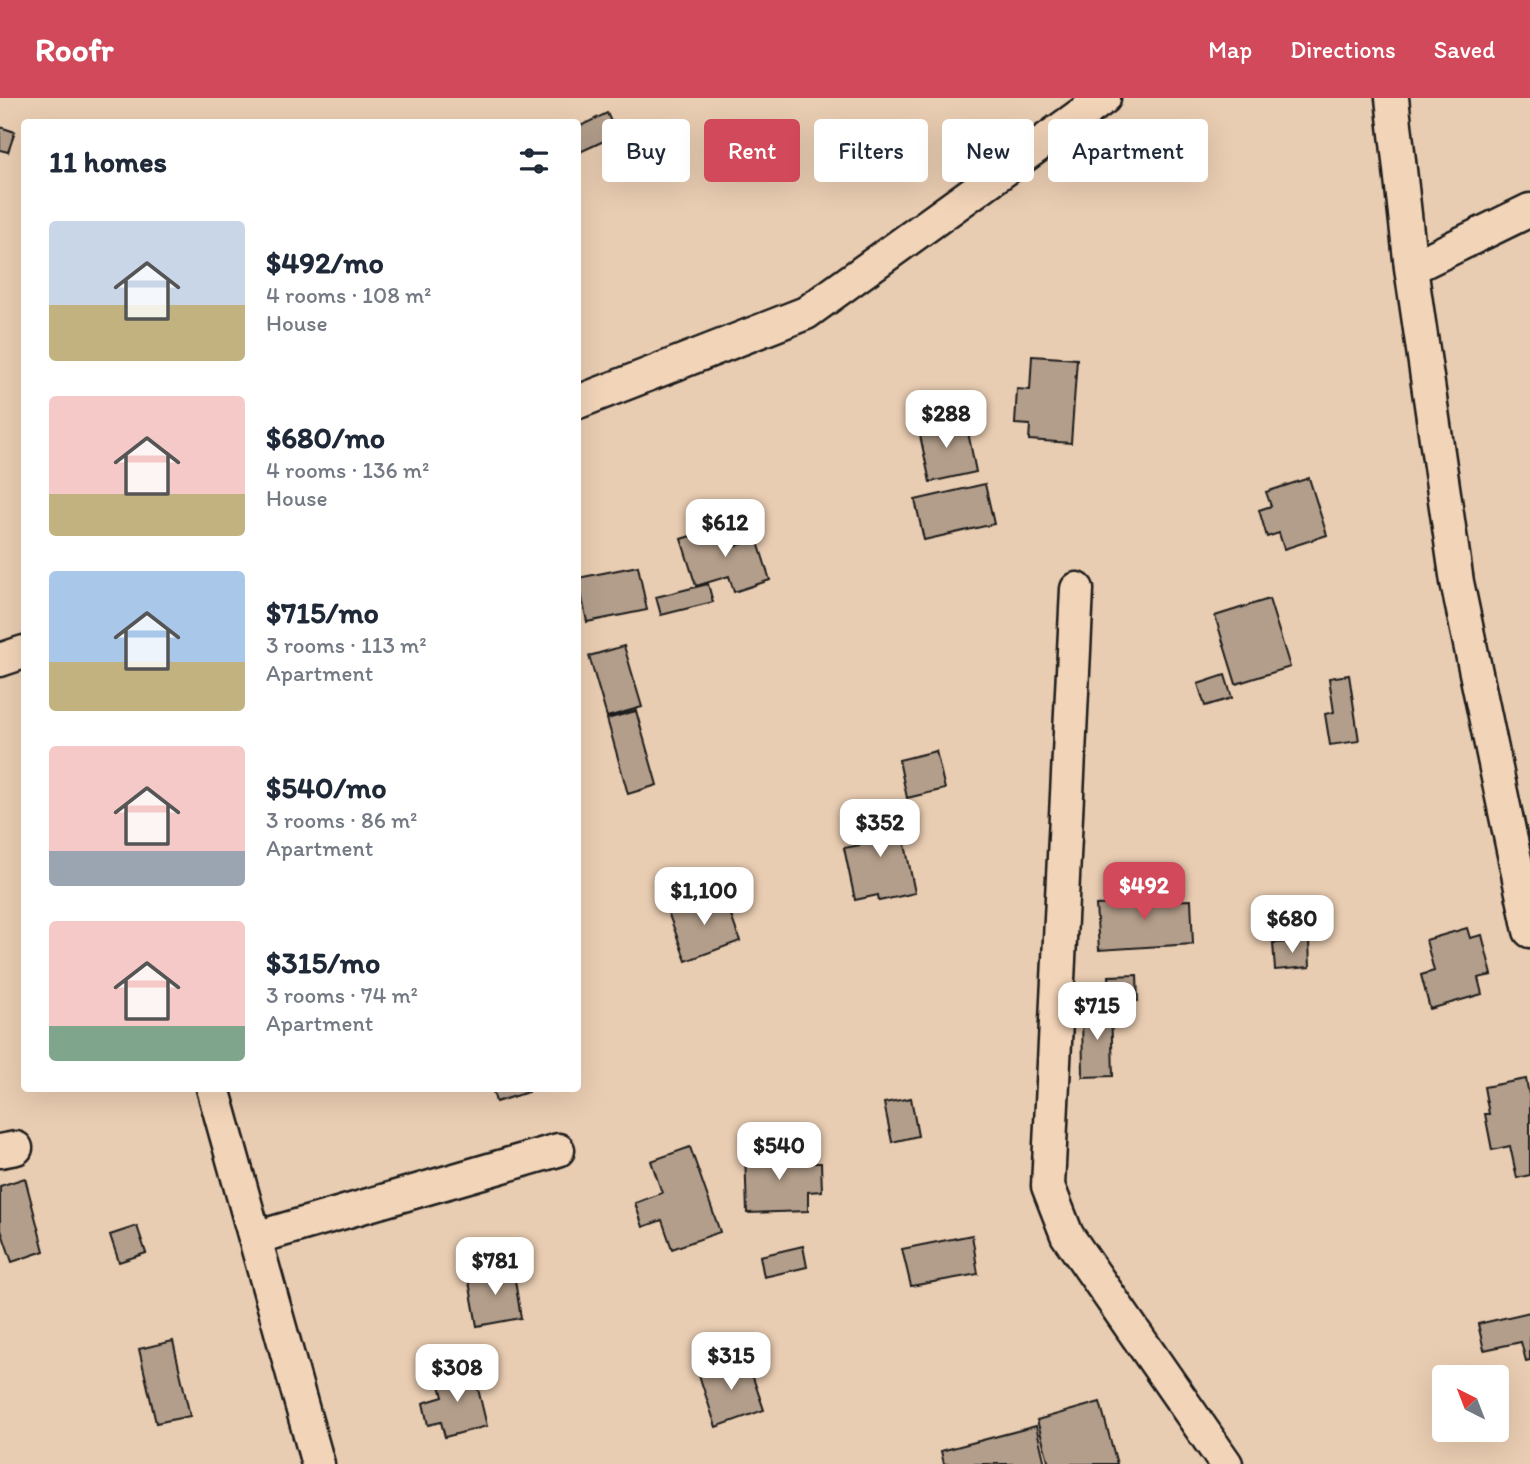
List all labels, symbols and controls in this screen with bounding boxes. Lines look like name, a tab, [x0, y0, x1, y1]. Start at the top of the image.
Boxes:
text: Roofr	[35, 30, 113, 69]
text: Map	[1208, 35, 1252, 64]
text: Directions	[1290, 35, 1396, 64]
text: Saved	[1434, 35, 1495, 64]
chip: Buy	[602, 119, 690, 182]
chip: Rent	[704, 119, 800, 182]
chip: Filters	[814, 119, 928, 182]
chip: New	[942, 119, 1034, 182]
chip: Apartment	[1048, 119, 1208, 182]
icon: filters	[515, 142, 553, 180]
text: 11 homes	[49, 143, 167, 180]
text: $492/mo	[266, 244, 384, 281]
icon: home	[105, 249, 189, 333]
text: 4 rooms · 108 m²	[266, 281, 431, 309]
text: House	[266, 309, 328, 337]
pin: $288	[905, 390, 987, 450]
text: $288	[922, 399, 970, 427]
text: $680/mo	[266, 419, 385, 456]
icon: home	[105, 424, 189, 508]
text: 4 rooms · 136 m²	[266, 456, 429, 484]
text: House	[266, 484, 328, 512]
pin: $612	[684, 500, 766, 559]
text: $612	[702, 508, 748, 536]
text: $715/mo	[266, 594, 379, 631]
icon: home	[105, 599, 189, 683]
text: 3 rooms · 113 m²	[266, 631, 427, 659]
text: Apartment	[266, 659, 373, 687]
text: $540/mo	[266, 769, 387, 806]
icon: home	[105, 774, 189, 858]
pin: $352	[839, 800, 921, 859]
text: 3 rooms · 86 m²	[266, 806, 418, 834]
text: $352	[856, 808, 904, 836]
text: Apartment	[266, 834, 373, 862]
pin: $492	[1103, 862, 1185, 922]
pin: $1,100	[647, 868, 761, 927]
text: $492	[1119, 871, 1169, 899]
text: $1,100	[671, 876, 737, 904]
pin: $680	[1251, 896, 1333, 955]
text: $680	[1267, 904, 1317, 932]
text: $315/mo	[266, 944, 380, 981]
icon: home	[105, 949, 189, 1033]
text: 3 rooms · 74 m²	[266, 981, 418, 1009]
pin: $715	[1056, 982, 1138, 1042]
text: $715	[1074, 991, 1120, 1019]
text: Apartment	[266, 1009, 373, 1037]
pin: $540	[738, 1122, 820, 1182]
text: $540	[753, 1131, 805, 1159]
pin: $781	[454, 1238, 536, 1297]
text: $781	[472, 1246, 518, 1274]
pin: $315	[690, 1332, 772, 1392]
text: $315	[708, 1341, 754, 1369]
pin: $308	[416, 1344, 498, 1404]
text: $308	[432, 1353, 482, 1381]
north arrow	[1432, 1365, 1508, 1442]
map controls	[1432, 1365, 1509, 1442]

